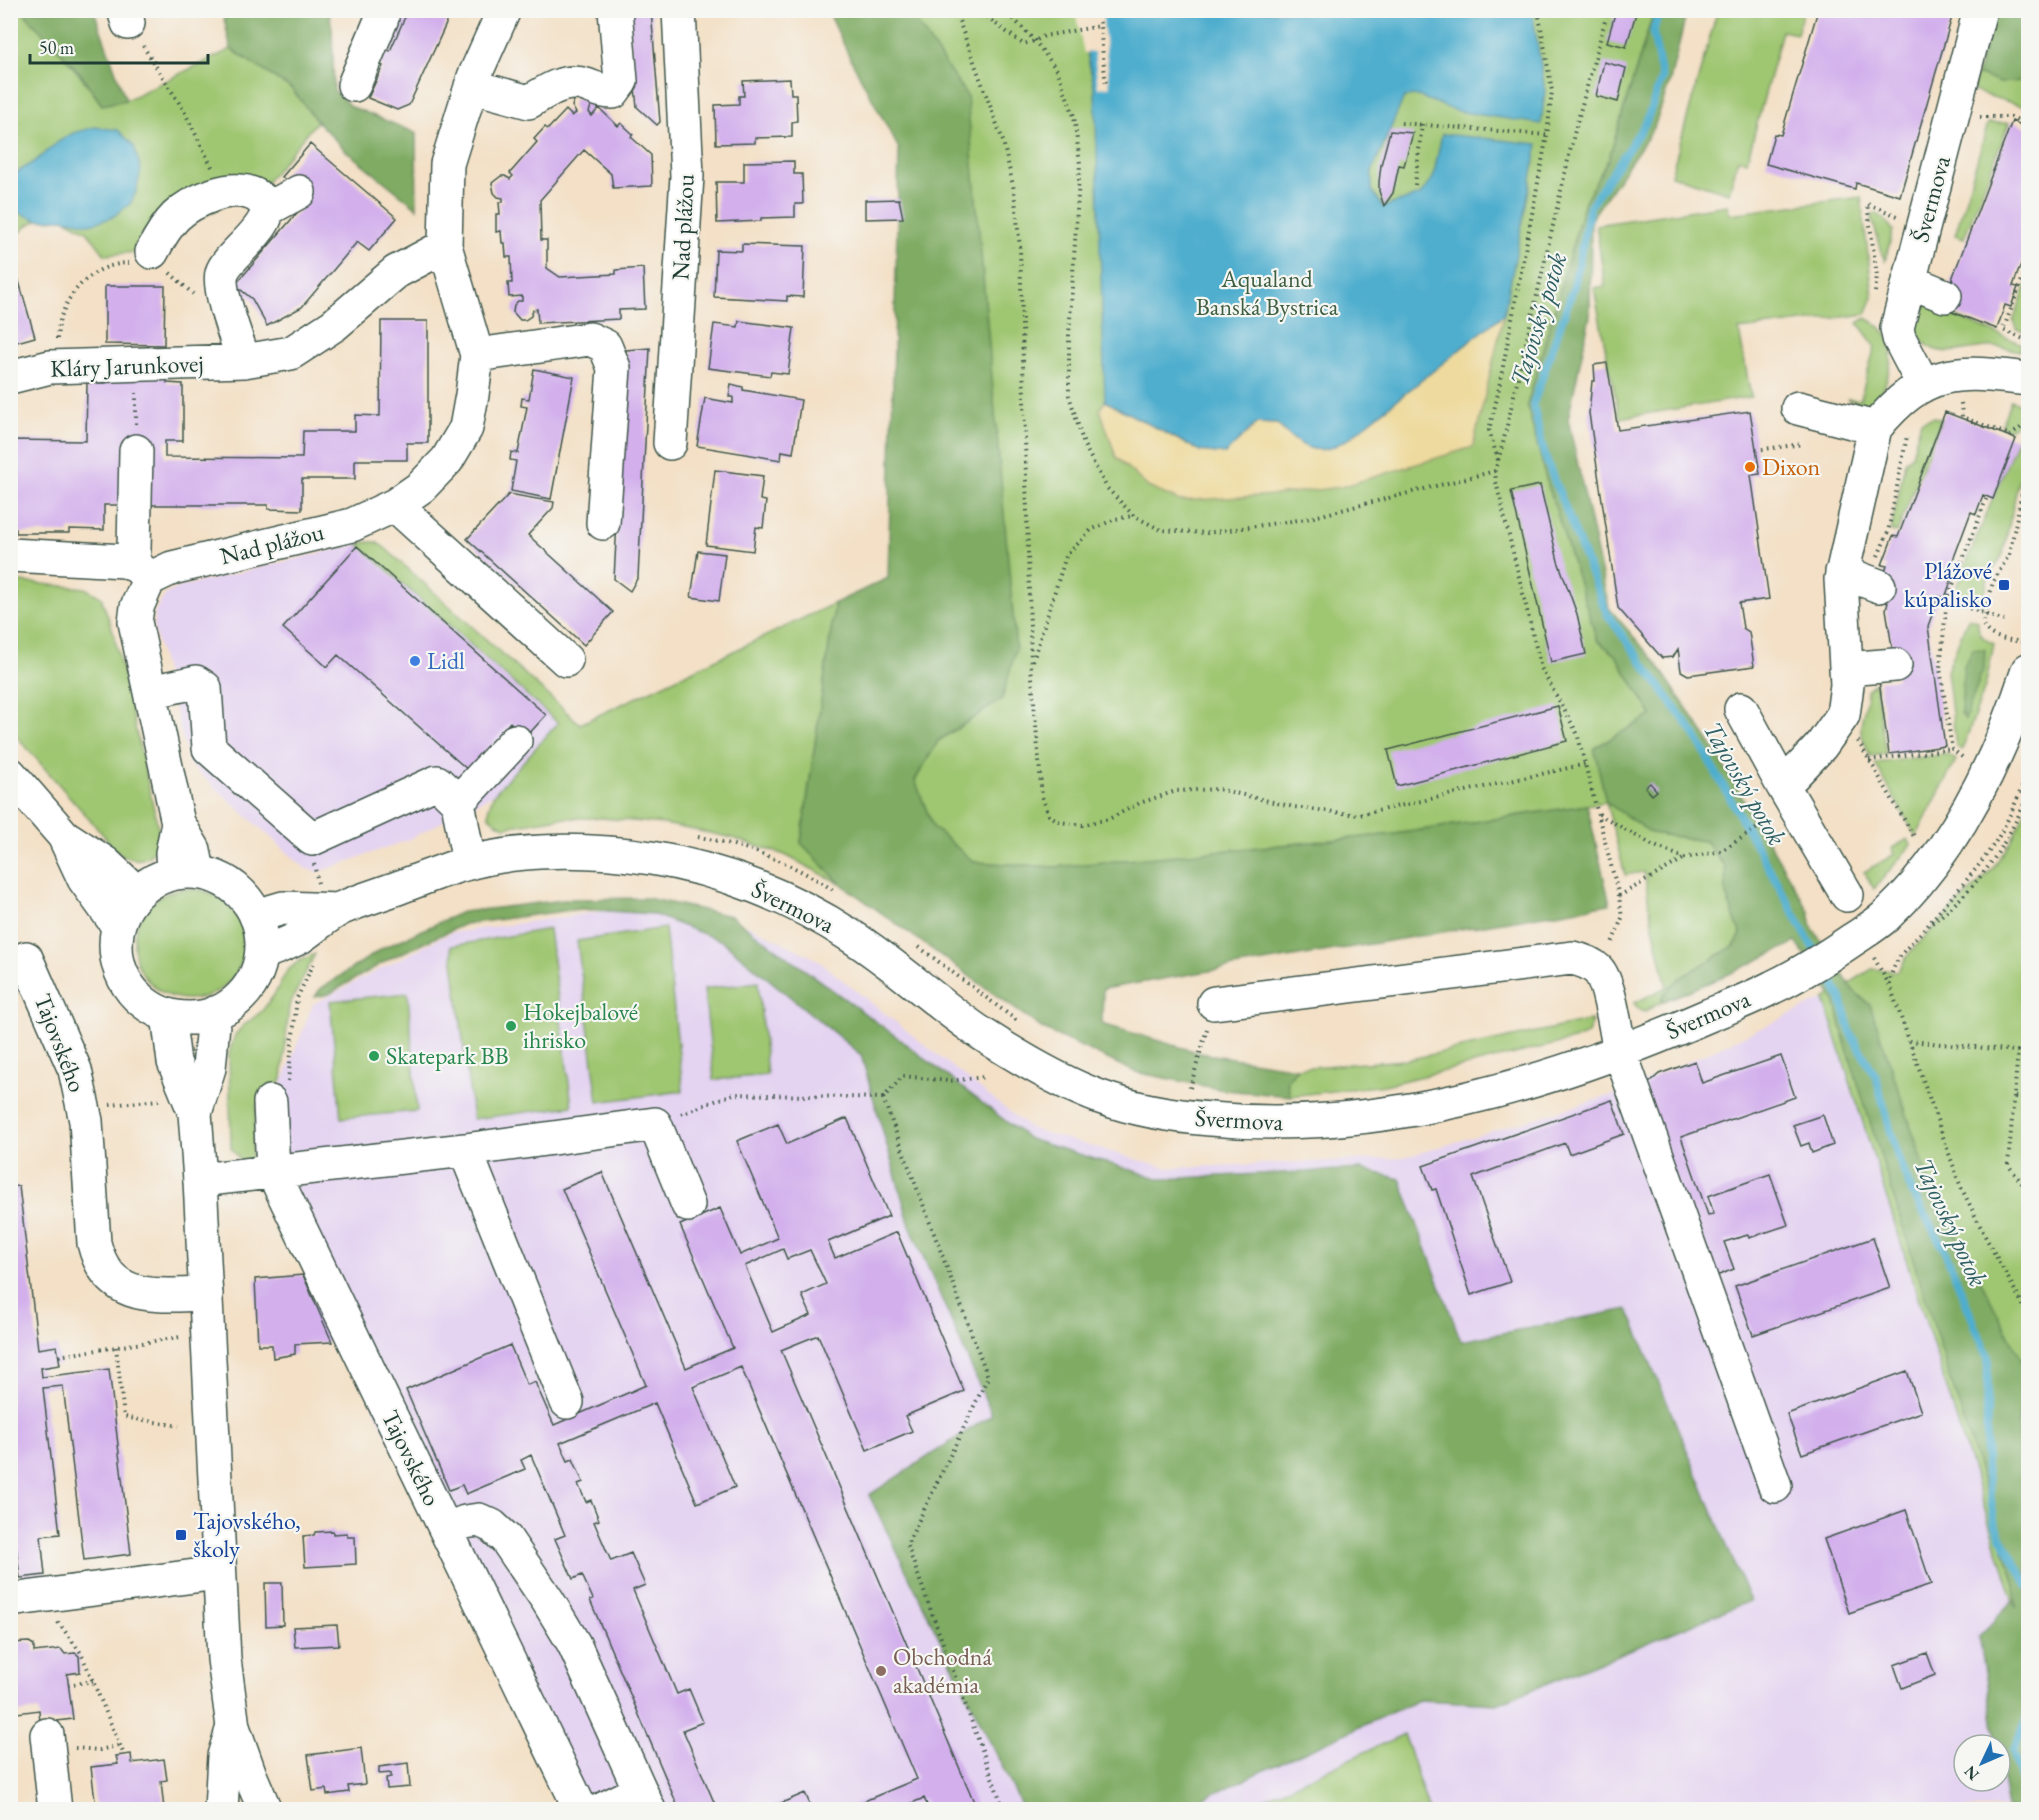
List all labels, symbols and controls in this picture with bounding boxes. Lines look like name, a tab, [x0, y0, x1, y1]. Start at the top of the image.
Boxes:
scale bar	[30, 27, 208, 65]
text: 50 m	[39, 36, 74, 59]
street label: Švermova	[1904, 152, 1957, 246]
street label: Nad plážou	[664, 173, 701, 281]
water label: Tajovský potok	[1502, 248, 1574, 390]
park label: Aqualand Banská Bystrica	[1196, 263, 1339, 322]
street label: Kláry Jarunkovej	[50, 347, 204, 384]
place label: Dixon	[1762, 451, 1821, 482]
marker: Dixon	[1743, 460, 1757, 474]
street label: Nad plážou	[217, 516, 327, 571]
place label: Plážové kúpalisko	[1904, 555, 1992, 614]
marker: Plážové kúpalisko	[1997, 578, 2011, 592]
place label: Lidl	[427, 645, 465, 676]
marker: Lidl	[408, 654, 422, 668]
water label: Tajovský potok	[1696, 715, 1794, 851]
street label: Švermova	[747, 873, 840, 940]
street label: Švermova	[1661, 983, 1755, 1046]
street label: Tajovského	[28, 989, 93, 1097]
place label: Hokejbalové ihrisko	[523, 996, 638, 1055]
marker: Hokejbalové ihrisko	[504, 1019, 518, 1033]
place label: Skatepark BB	[386, 1040, 509, 1071]
marker: Skatepark BB	[367, 1049, 381, 1063]
street label: Švermova	[1194, 1102, 1284, 1137]
water label: Tajovský potok	[1906, 1152, 1996, 1292]
street label: Tajovského	[375, 1405, 448, 1511]
place label: Tajovského, školy	[193, 1505, 301, 1564]
marker: Tajovského, školy	[174, 1528, 188, 1542]
place label: Obchodná akadémia	[893, 1641, 992, 1700]
marker: Obchodná akadémia	[874, 1664, 888, 1678]
north arrow	[1952, 1733, 2012, 1793]
text: N	[1959, 1761, 1984, 1785]

